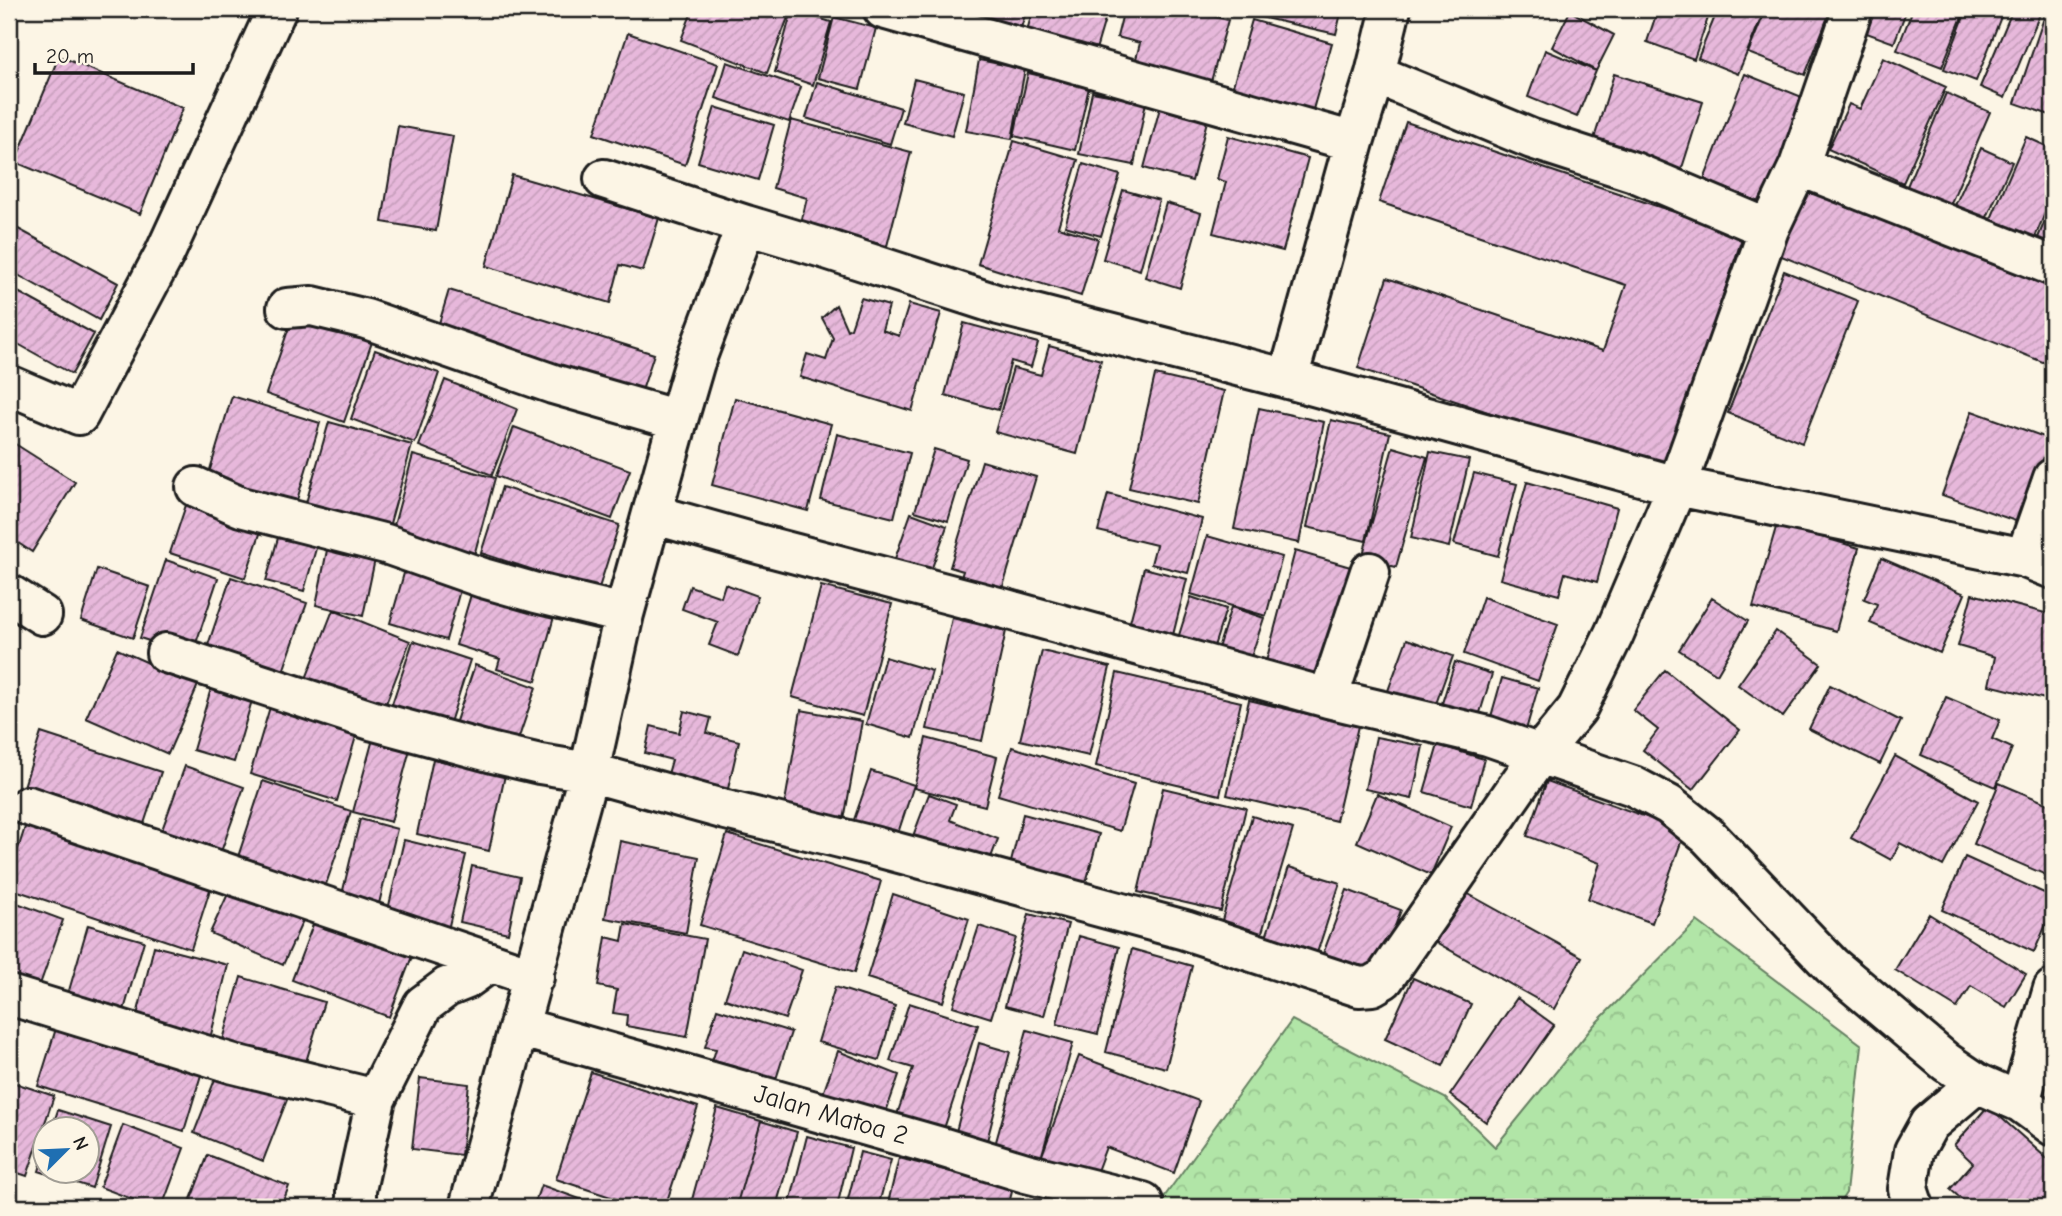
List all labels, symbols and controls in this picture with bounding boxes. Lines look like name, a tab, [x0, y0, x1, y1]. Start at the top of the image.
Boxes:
scale bar	[35, 32, 192, 76]
text: 20 m	[46, 44, 94, 68]
street label: Jalan Matoa 2	[751, 1079, 911, 1151]
north arrow	[32, 1114, 102, 1184]
text: N	[68, 1133, 93, 1154]

